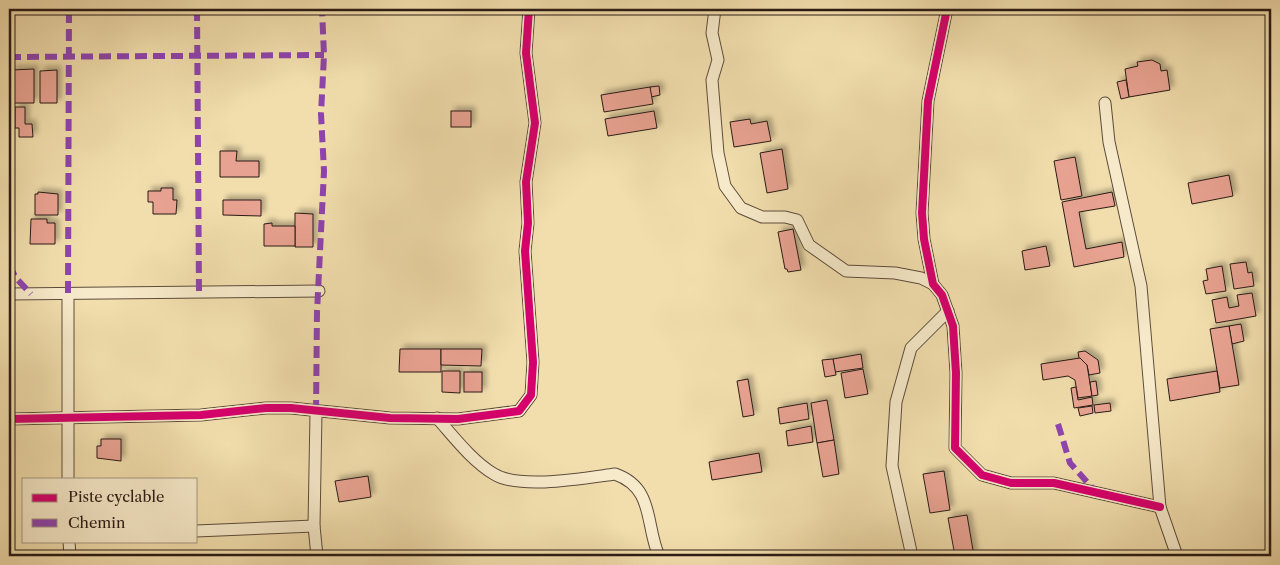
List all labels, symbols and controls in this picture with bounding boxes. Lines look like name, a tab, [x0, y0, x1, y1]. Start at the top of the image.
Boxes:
legend	[22, 478, 198, 542]
text: Piste cyclable	[68, 487, 164, 506]
text: Chemin	[68, 513, 126, 532]

